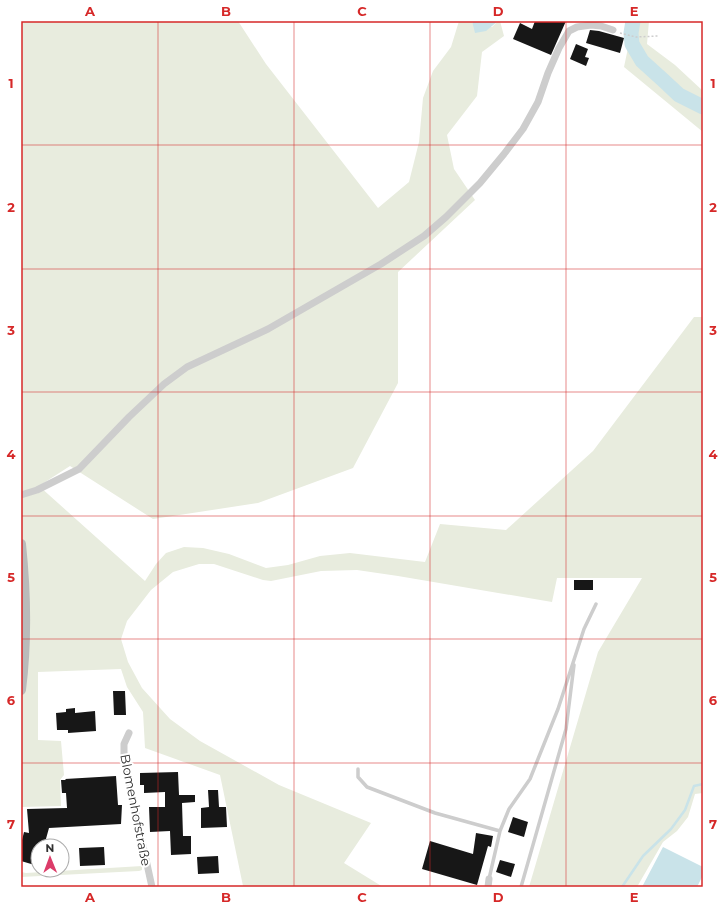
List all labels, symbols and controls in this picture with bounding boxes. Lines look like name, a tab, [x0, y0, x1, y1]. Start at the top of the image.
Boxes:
text: A	[84, 3, 96, 19]
text: B	[221, 3, 231, 19]
text: C	[357, 3, 367, 19]
text: D	[493, 3, 504, 19]
text: E	[630, 3, 639, 19]
text: 1	[8, 75, 14, 91]
text: 1	[710, 75, 716, 91]
text: 2	[7, 199, 15, 215]
text: 2	[709, 199, 717, 215]
text: 3	[6, 322, 15, 338]
text: 3	[708, 322, 717, 338]
text: 4	[7, 446, 16, 462]
text: 4	[709, 446, 718, 462]
text: 5	[7, 569, 15, 585]
text: 5	[709, 569, 717, 585]
text: 6	[7, 692, 16, 708]
text: 6	[709, 692, 718, 708]
street label: Blomenhofstraße	[117, 753, 155, 867]
text: 7	[7, 816, 15, 832]
text: 7	[709, 816, 717, 832]
north arrow	[30, 838, 70, 878]
text: N	[45, 841, 54, 855]
text: A	[84, 889, 96, 905]
text: B	[221, 889, 231, 905]
text: C	[357, 889, 367, 905]
text: D	[493, 889, 504, 905]
text: E	[630, 889, 639, 905]

